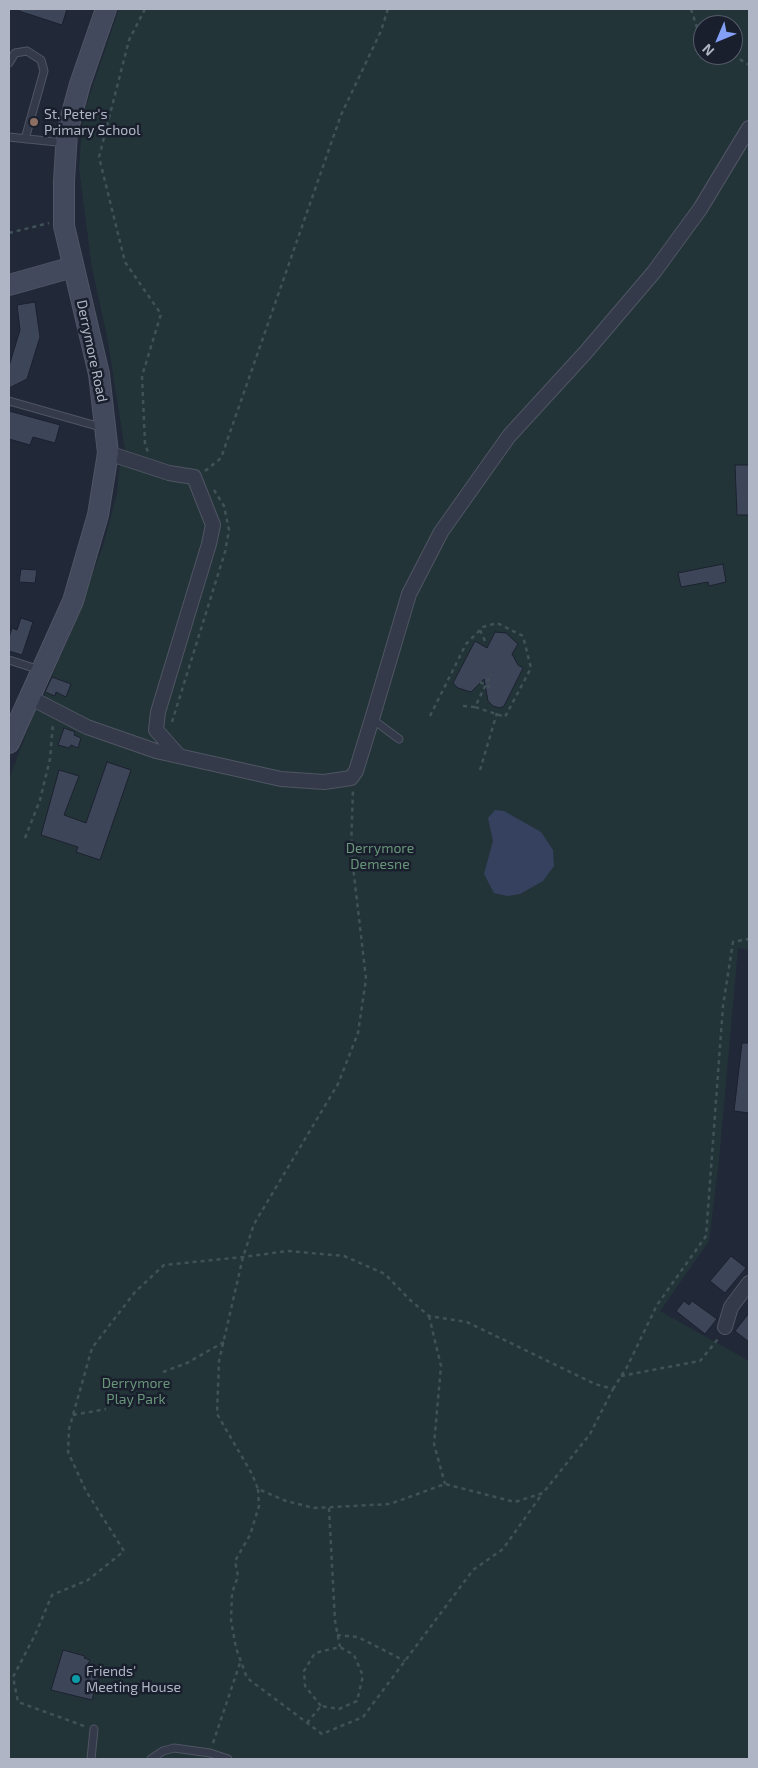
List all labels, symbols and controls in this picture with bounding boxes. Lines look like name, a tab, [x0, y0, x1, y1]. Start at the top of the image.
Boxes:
north arrow	[693, 15, 743, 65]
text: N	[698, 41, 717, 60]
place label: St. Peter's Primary School	[44, 106, 140, 138]
marker: St. Peter's Primary School	[28, 116, 40, 128]
street label: Derrymore Road	[73, 298, 111, 404]
park label: Derrymore Demesne	[346, 840, 414, 872]
park label: Derrymore Play Park	[102, 1375, 170, 1408]
place label: Friends' Meeting House	[86, 1663, 181, 1695]
marker: Friends' Meeting House	[70, 1673, 82, 1685]

